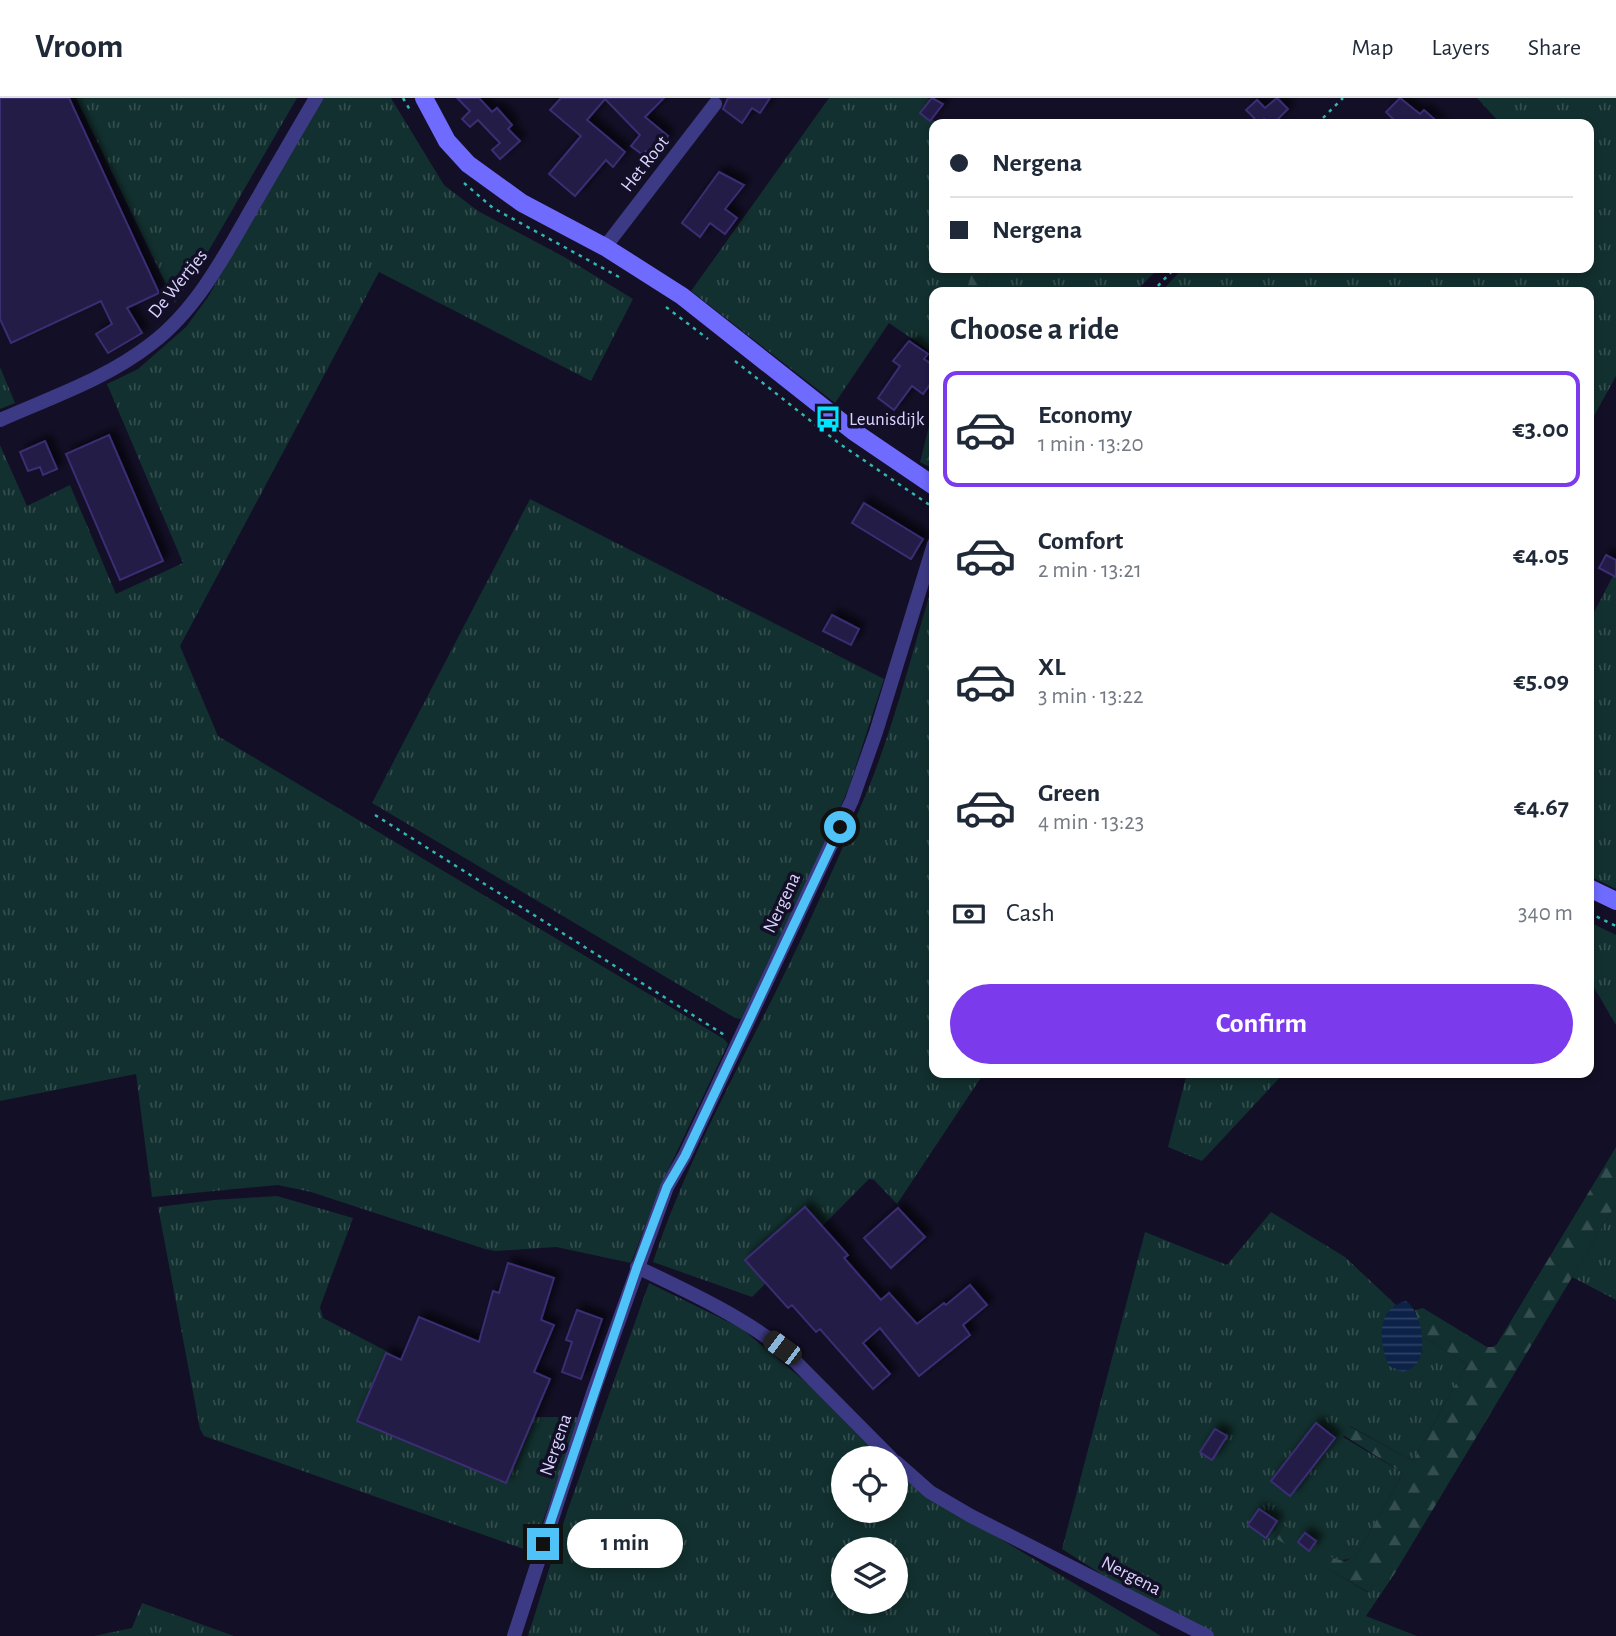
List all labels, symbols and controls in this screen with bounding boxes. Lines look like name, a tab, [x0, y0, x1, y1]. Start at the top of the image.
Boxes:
text: Vroom	[35, 31, 123, 64]
text: Map	[1351, 36, 1393, 60]
text: Layers	[1431, 36, 1490, 60]
text: Share	[1528, 36, 1581, 60]
street label: Het Root	[617, 132, 673, 196]
text: Nergena	[992, 150, 1082, 176]
text: Nergena	[992, 217, 1082, 243]
street label: De Wertjes	[145, 246, 211, 322]
text: Choose a ride	[950, 313, 1119, 345]
icon: car	[954, 398, 1017, 461]
text: Economy	[1038, 402, 1132, 428]
bus stop icon: Leunisdijk	[813, 404, 843, 434]
place label: Leunisdijk	[849, 410, 925, 429]
text: €3.00	[1513, 416, 1569, 442]
text: 1 min · 13:20	[1038, 433, 1144, 456]
icon: car	[954, 524, 1017, 587]
text: Comfort	[1038, 528, 1123, 554]
text: €4.05	[1513, 542, 1569, 568]
text: 2 min · 13:21	[1038, 559, 1142, 582]
icon: car	[954, 650, 1017, 713]
text: XL	[1038, 654, 1065, 680]
text: €5.09	[1514, 668, 1569, 694]
text: 3 min · 13:22	[1038, 685, 1144, 708]
icon: car	[954, 776, 1017, 839]
text: Green	[1038, 780, 1100, 806]
text: €4.67	[1514, 794, 1569, 820]
route start	[824, 811, 856, 843]
text: 4 min · 13:23	[1038, 811, 1144, 834]
street label: Nergena	[760, 870, 804, 936]
icon: cash	[950, 895, 988, 933]
text: Cash	[1006, 900, 1055, 926]
text: 340 m	[1518, 902, 1573, 925]
button: Confirm	[950, 984, 1573, 1064]
car	[759, 1327, 806, 1369]
street label: Nergena	[537, 1411, 575, 1478]
map controls	[831, 1446, 908, 1614]
button: locate	[831, 1446, 908, 1523]
callout: 1 min	[568, 1520, 683, 1568]
route end	[527, 1528, 559, 1560]
text: 1 min	[601, 1532, 649, 1555]
button: layers	[831, 1537, 908, 1614]
street label: Nergena	[1098, 1553, 1164, 1599]

